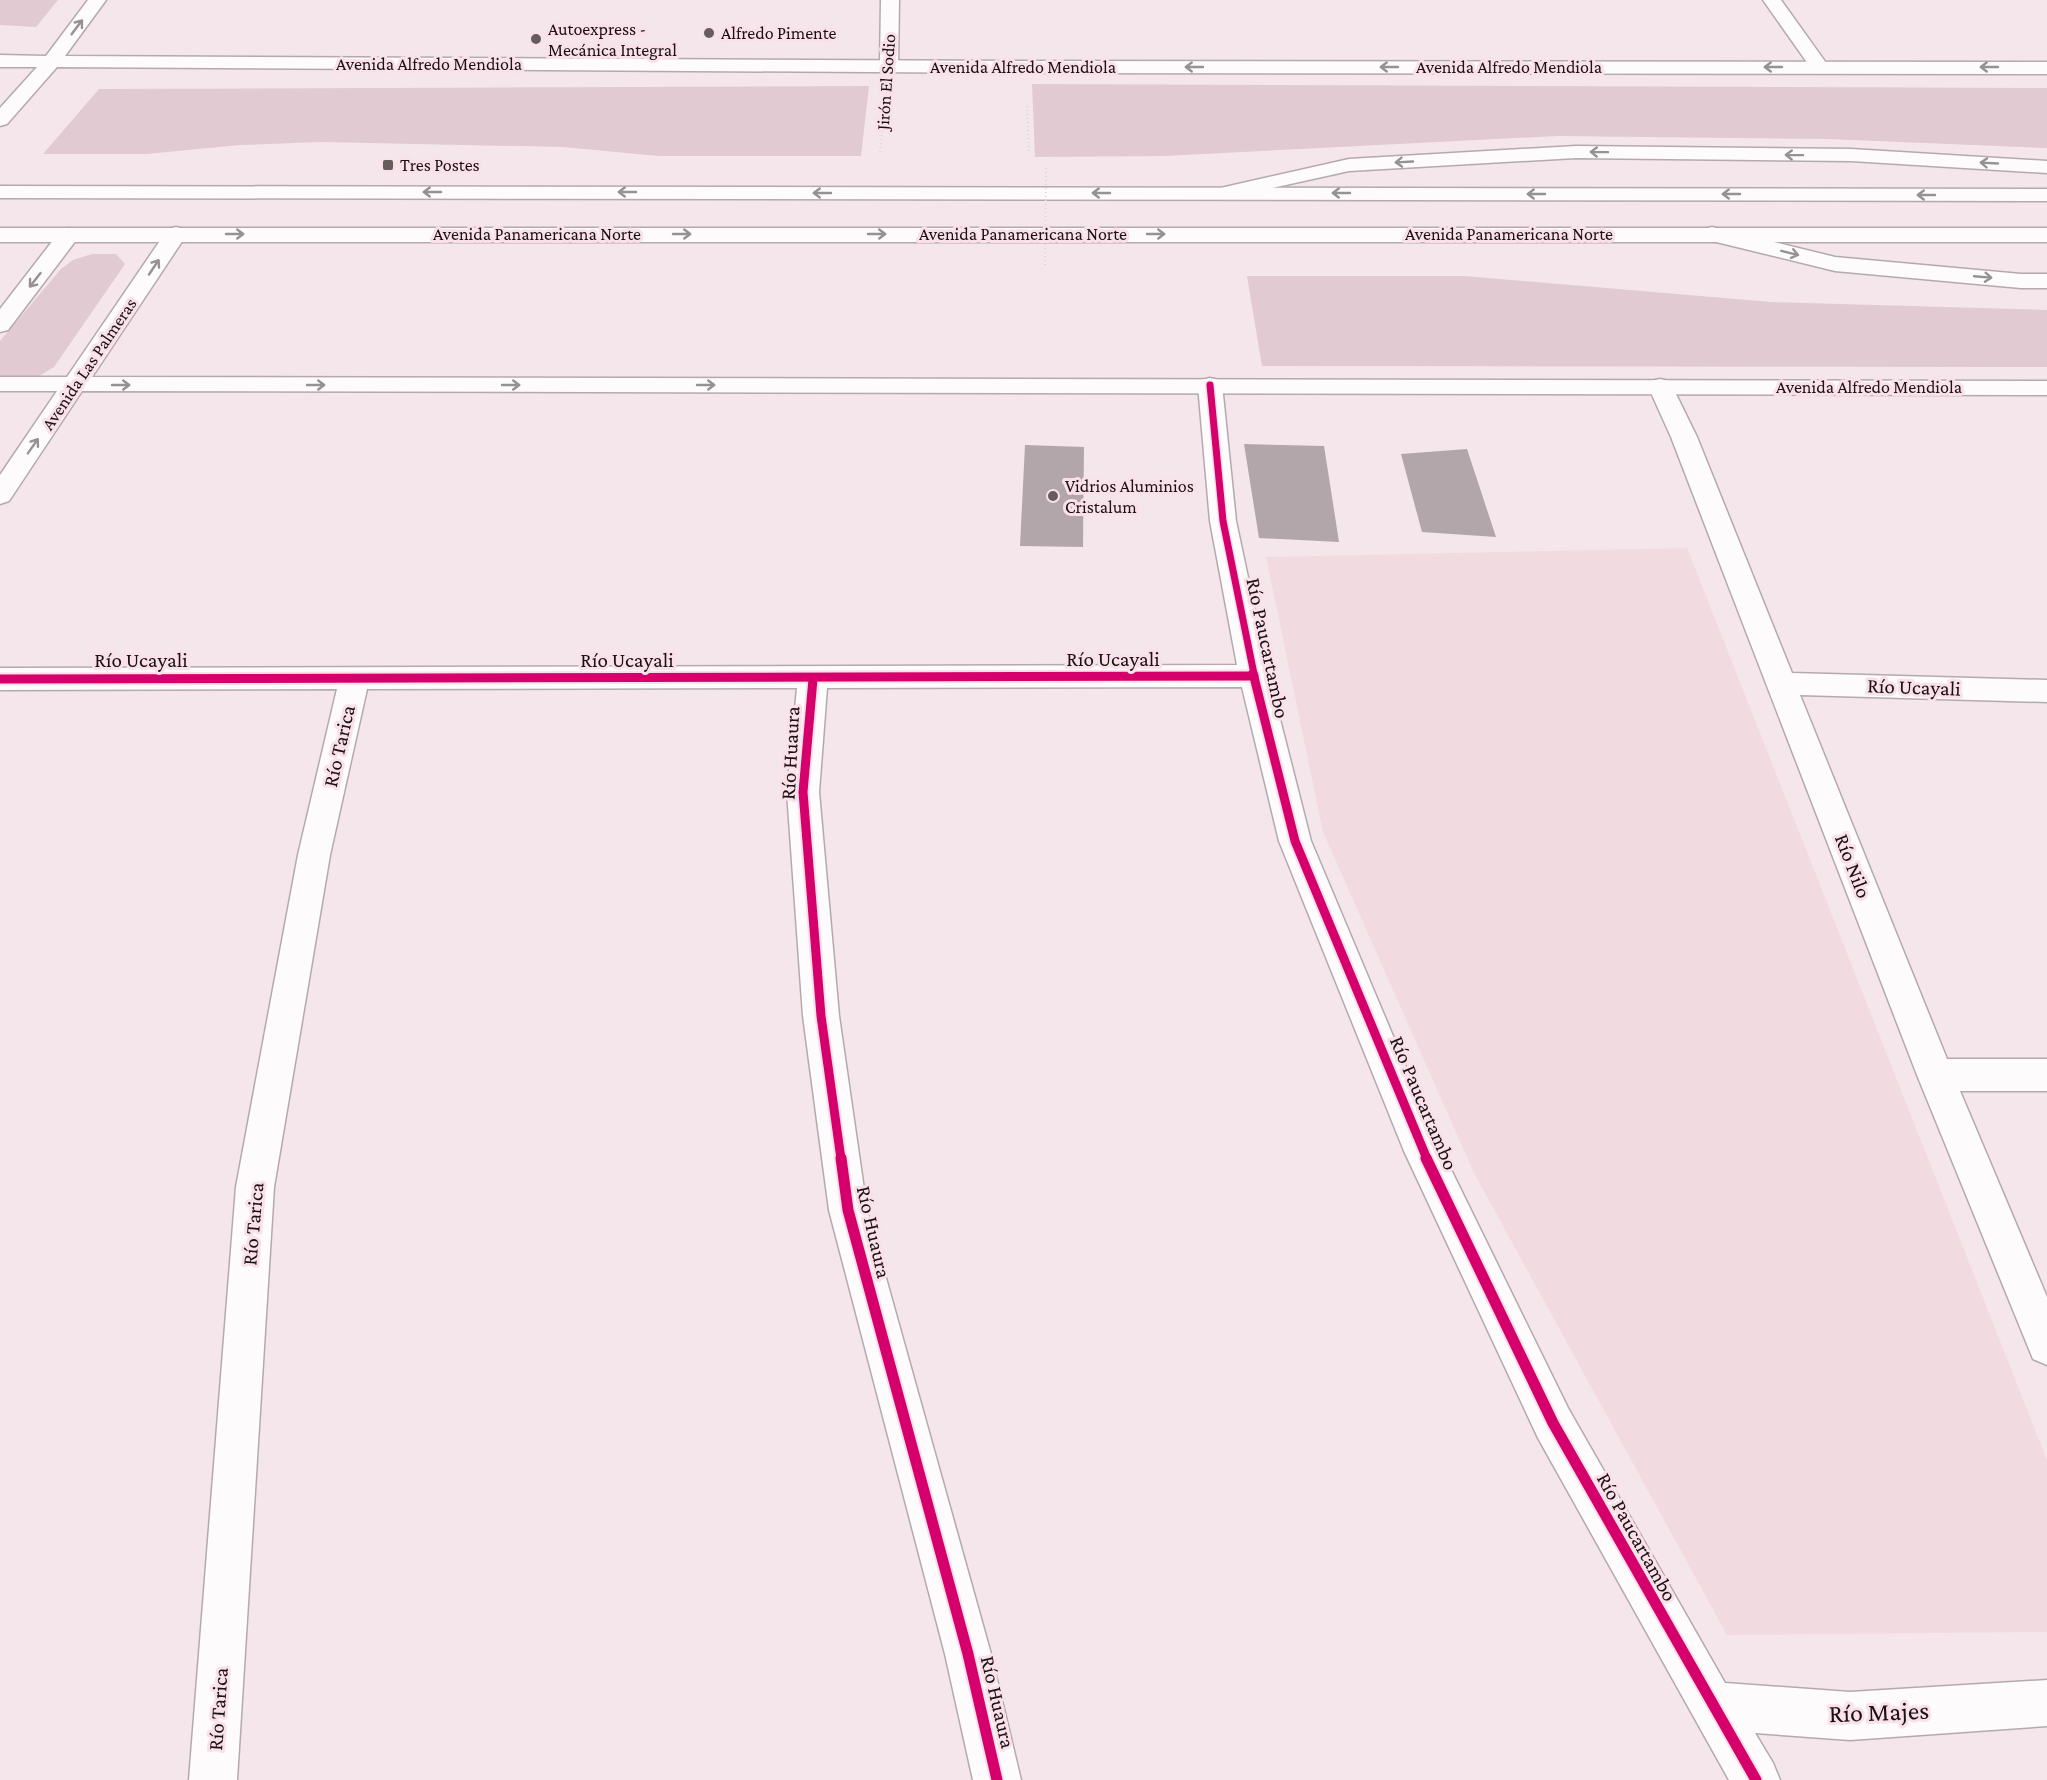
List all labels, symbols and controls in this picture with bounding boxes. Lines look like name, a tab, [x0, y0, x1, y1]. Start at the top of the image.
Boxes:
one-way arrow	[71, 19, 84, 35]
place label: Autoexpress - Mecánica Integral	[548, 19, 677, 60]
place label: Alfredo Pimente	[721, 23, 837, 43]
marker: Alfredo Pimente	[702, 26, 716, 40]
marker: Autoexpress - Mecánica Integral	[529, 32, 543, 46]
street label: Jirón El Sodio	[873, 33, 899, 133]
street label: Avenida Alfredo Mendiola	[336, 54, 522, 74]
street label: Avenida Alfredo Mendiola	[930, 57, 1116, 77]
street label: Avenida Alfredo Mendiola	[1416, 57, 1602, 77]
one-way arrow	[1184, 61, 1204, 73]
one-way arrow	[1379, 61, 1399, 73]
one-way arrow	[1763, 61, 1783, 73]
one-way arrow	[1979, 61, 1999, 73]
one-way arrow	[1589, 146, 1609, 158]
one-way arrow	[1784, 149, 1804, 161]
place label: Tres Postes	[400, 155, 480, 175]
one-way arrow	[1395, 157, 1415, 168]
marker: Tres Postes	[381, 158, 395, 172]
one-way arrow	[1979, 158, 1999, 169]
one-way arrow	[423, 186, 443, 198]
one-way arrow	[618, 186, 638, 198]
one-way arrow	[813, 187, 833, 199]
one-way arrow	[1092, 187, 1112, 199]
one-way arrow	[1331, 187, 1351, 199]
one-way arrow	[1526, 188, 1546, 200]
one-way arrow	[1721, 188, 1741, 200]
one-way arrow	[1916, 189, 1936, 201]
street label: Avenida Panamericana Norte	[433, 224, 641, 244]
street label: Avenida Panamericana Norte	[919, 224, 1127, 244]
street label: Avenida Panamericana Norte	[1405, 224, 1613, 244]
one-way arrow	[224, 228, 244, 240]
one-way arrow	[671, 228, 691, 240]
one-way arrow	[866, 228, 886, 240]
one-way arrow	[1145, 228, 1165, 240]
one-way arrow	[1780, 247, 1799, 259]
one-way arrow	[148, 260, 160, 276]
one-way arrow	[28, 272, 41, 288]
one-way arrow	[1972, 272, 1992, 283]
street label: Avenida Las Palmeras	[37, 294, 141, 434]
street label: Avenida Alfredo Mendiola	[1776, 377, 1962, 397]
one-way arrow	[111, 379, 131, 391]
one-way arrow	[306, 379, 326, 391]
one-way arrow	[501, 379, 521, 391]
one-way arrow	[696, 379, 716, 391]
one-way arrow	[27, 439, 39, 455]
place label: Vidrios Aluminios Cristalum	[1065, 476, 1194, 517]
marker: Vidrios Aluminios Cristalum	[1046, 489, 1060, 503]
street label: Río Paucartambo	[1241, 576, 1295, 720]
street label: Río Ucayali	[1066, 647, 1160, 671]
street label: Río Ucayali	[94, 648, 188, 672]
street label: Río Ucayali	[580, 648, 674, 672]
street label: Río Ucayali	[1867, 673, 1962, 701]
street label: Río Tarica	[318, 702, 360, 789]
street label: Río Huaura	[776, 705, 804, 801]
street label: Río Nilo	[1830, 831, 1876, 901]
street label: Río Paucartambo	[1385, 1032, 1463, 1174]
street label: Río Tarica	[237, 1181, 269, 1267]
street label: Río Huaura	[852, 1183, 896, 1281]
street label: Río Paucartambo	[1592, 1469, 1682, 1605]
street label: Río Huaura	[976, 1653, 1020, 1751]
street label: Río Tarica	[203, 1666, 233, 1751]
street label: Río Majes	[1828, 1696, 1930, 1728]

